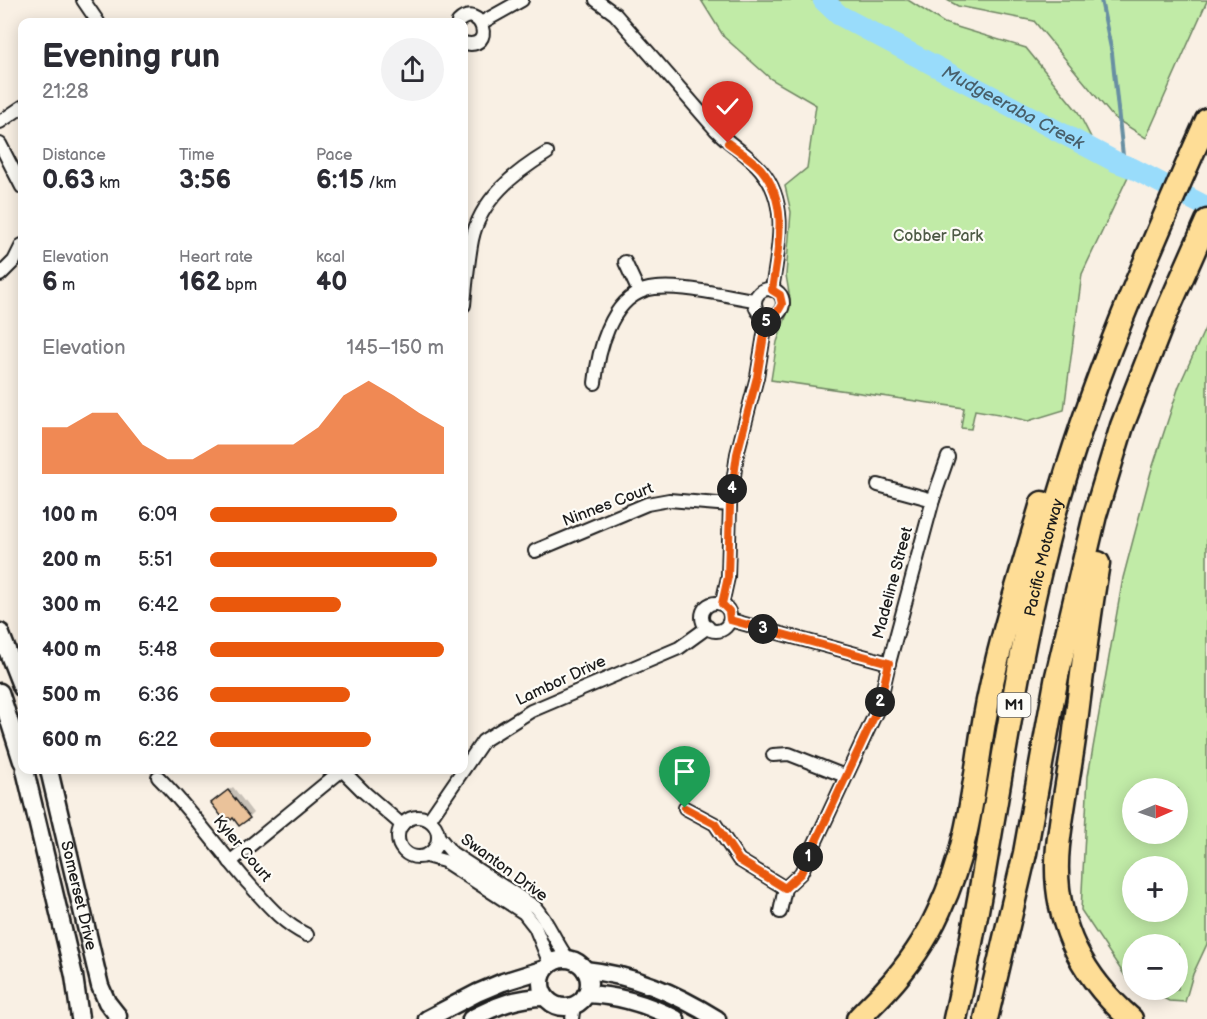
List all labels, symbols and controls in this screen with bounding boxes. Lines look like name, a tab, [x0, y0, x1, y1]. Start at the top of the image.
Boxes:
text: Evening run	[42, 37, 220, 77]
button: share	[381, 38, 444, 101]
water label: Mudgeeraba Creek	[938, 61, 1089, 154]
text: 21:28	[42, 80, 89, 104]
pin	[702, 81, 753, 143]
icon: check	[711, 90, 744, 123]
text: Distance	[42, 146, 106, 165]
text: Time	[179, 146, 214, 165]
text: Pace	[316, 146, 352, 165]
text: 0.63	[42, 165, 95, 196]
text: 3:56	[179, 165, 231, 196]
text: 6:15	[316, 165, 364, 196]
text: km	[95, 174, 120, 193]
text: /km	[364, 174, 397, 193]
park label: Cobber Park	[893, 227, 983, 246]
text: Elevation	[42, 248, 109, 267]
text: Heart rate	[179, 248, 253, 267]
text: kcal	[316, 248, 345, 267]
text: 6	[42, 267, 58, 298]
text: 162	[179, 267, 221, 298]
text: 40	[316, 267, 348, 298]
text: m	[58, 276, 75, 295]
text: bpm	[221, 276, 257, 295]
pin: 5	[751, 307, 781, 337]
text: 5	[761, 312, 771, 331]
text: Elevation	[42, 336, 125, 360]
text: 145–150 m	[347, 336, 444, 360]
pin: 4	[717, 474, 747, 504]
street label: Ninnes Court	[560, 479, 656, 531]
text: 4	[727, 479, 737, 498]
street label: Pacific Motorway	[1020, 496, 1068, 618]
text: 100 m	[42, 503, 98, 527]
text: 6:09	[138, 503, 178, 527]
street label: Madeline Street	[869, 525, 917, 641]
text: 200 m	[42, 548, 101, 572]
text: 5:51	[138, 548, 173, 572]
text: 300 m	[42, 593, 101, 617]
text: 6:42	[138, 593, 178, 617]
pin: 3	[748, 614, 778, 644]
text: 3	[758, 619, 768, 638]
text: 400 m	[42, 638, 101, 662]
text: 5:48	[138, 638, 177, 662]
street label: Lambor Drive	[513, 652, 609, 710]
text: 500 m	[42, 683, 101, 707]
text: 6:36	[138, 683, 179, 707]
pin: 2	[865, 687, 895, 717]
text: 2	[875, 692, 885, 711]
road number: M1	[998, 693, 1030, 717]
text: 600 m	[42, 728, 102, 752]
text: 6:22	[138, 728, 178, 752]
pin	[659, 746, 710, 808]
icon: arrive	[668, 755, 701, 788]
north arrow	[1122, 778, 1188, 844]
map controls	[1122, 778, 1188, 1000]
street label: Kyler Court	[209, 812, 275, 886]
street label: Swanton Drive	[457, 830, 552, 906]
street label: Somerset Drive	[57, 839, 101, 953]
pin: 1	[793, 842, 823, 872]
text: 1	[805, 847, 811, 866]
button: +	[1122, 856, 1188, 922]
button: −	[1122, 934, 1188, 1000]

